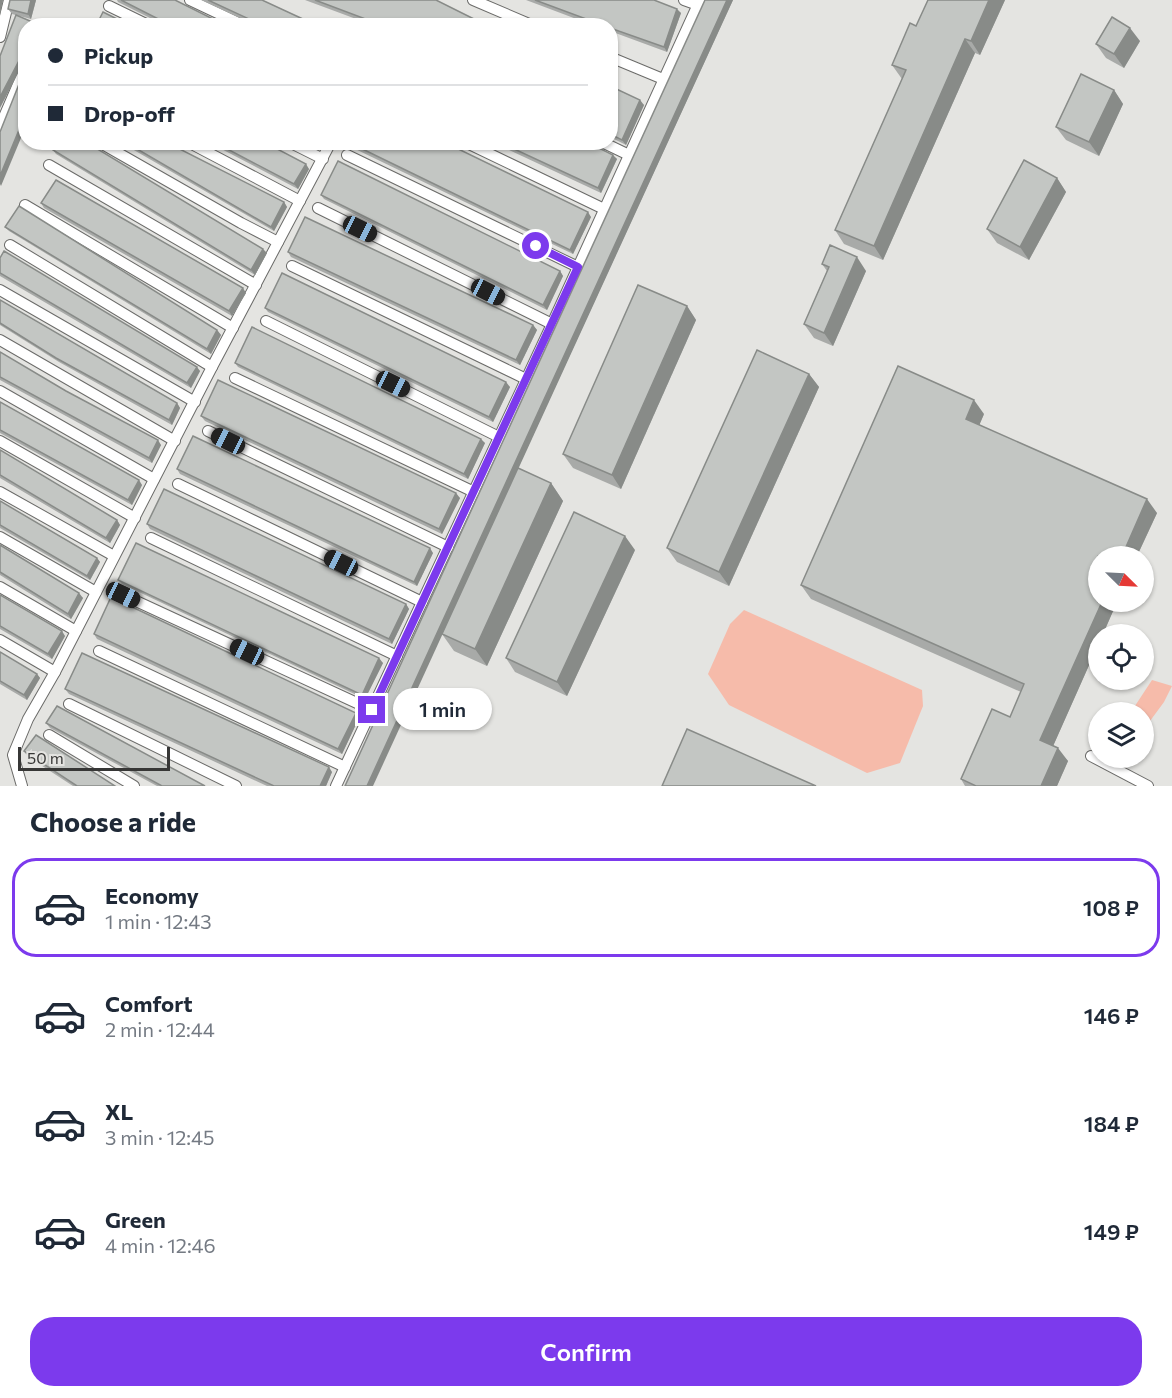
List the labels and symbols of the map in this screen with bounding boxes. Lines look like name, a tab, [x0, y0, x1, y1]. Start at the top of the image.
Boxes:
car	[340, 213, 380, 245]
route start	[522, 232, 549, 259]
car	[468, 276, 508, 308]
car	[373, 368, 413, 400]
car	[208, 425, 248, 457]
north arrow	[1088, 546, 1154, 612]
car	[321, 547, 361, 579]
car	[103, 579, 143, 611]
car	[227, 636, 267, 668]
callout: 1 min	[393, 689, 492, 731]
route end	[358, 696, 385, 723]
scale bar	[18, 744, 170, 772]

